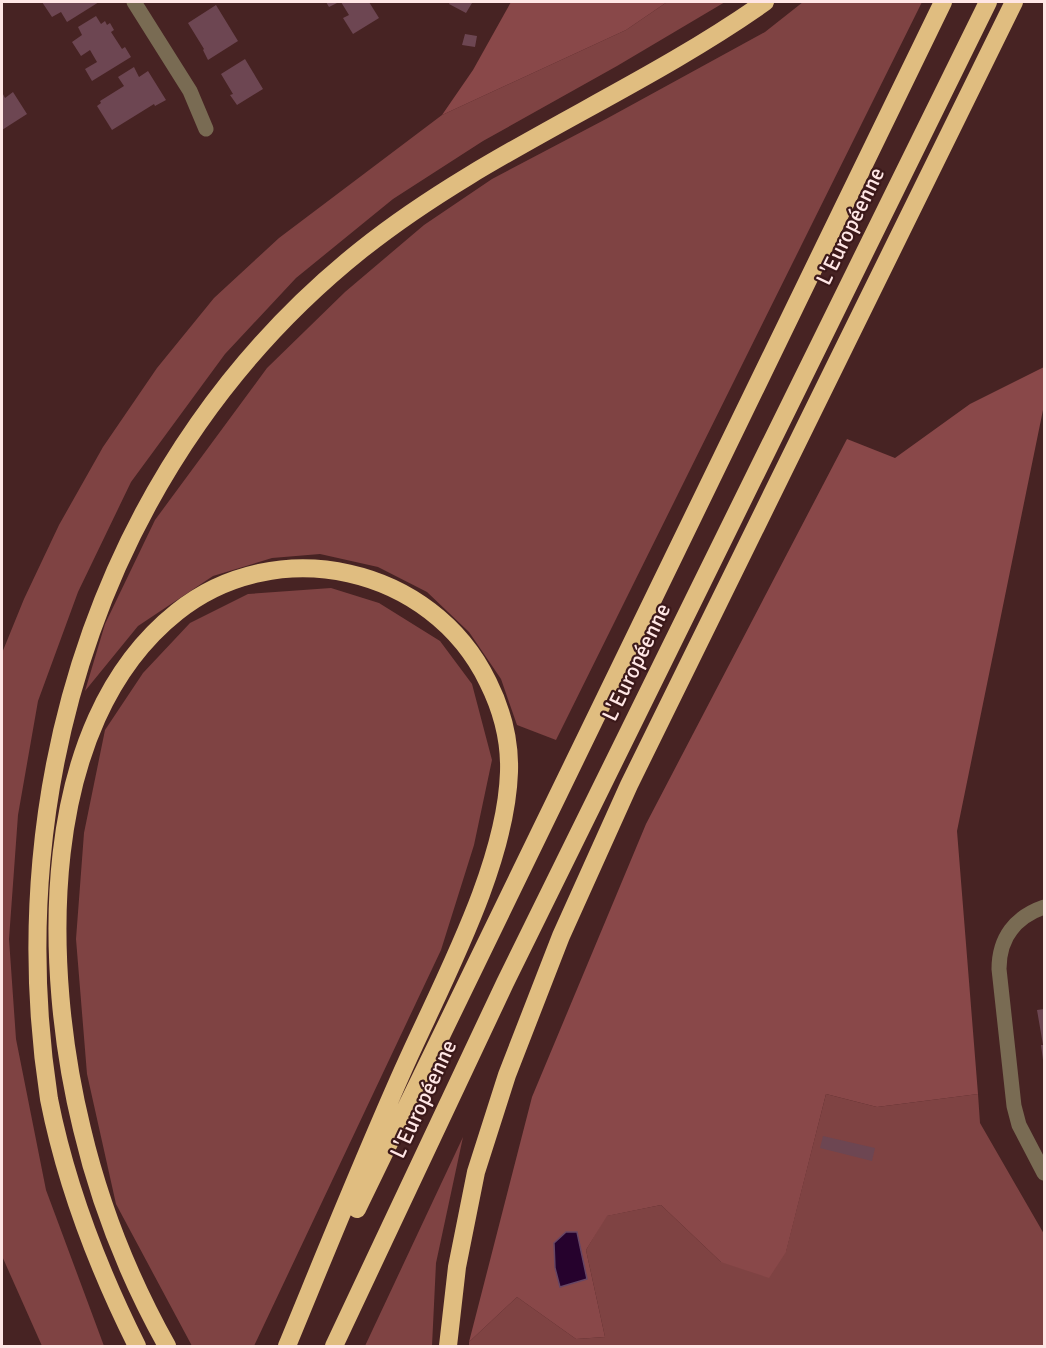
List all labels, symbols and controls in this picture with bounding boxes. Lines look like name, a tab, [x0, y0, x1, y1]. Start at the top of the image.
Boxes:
street label: L'Européenne	[810, 163, 890, 289]
street label: L'Européenne	[596, 599, 676, 725]
street label: L'Européenne	[384, 1035, 462, 1163]

